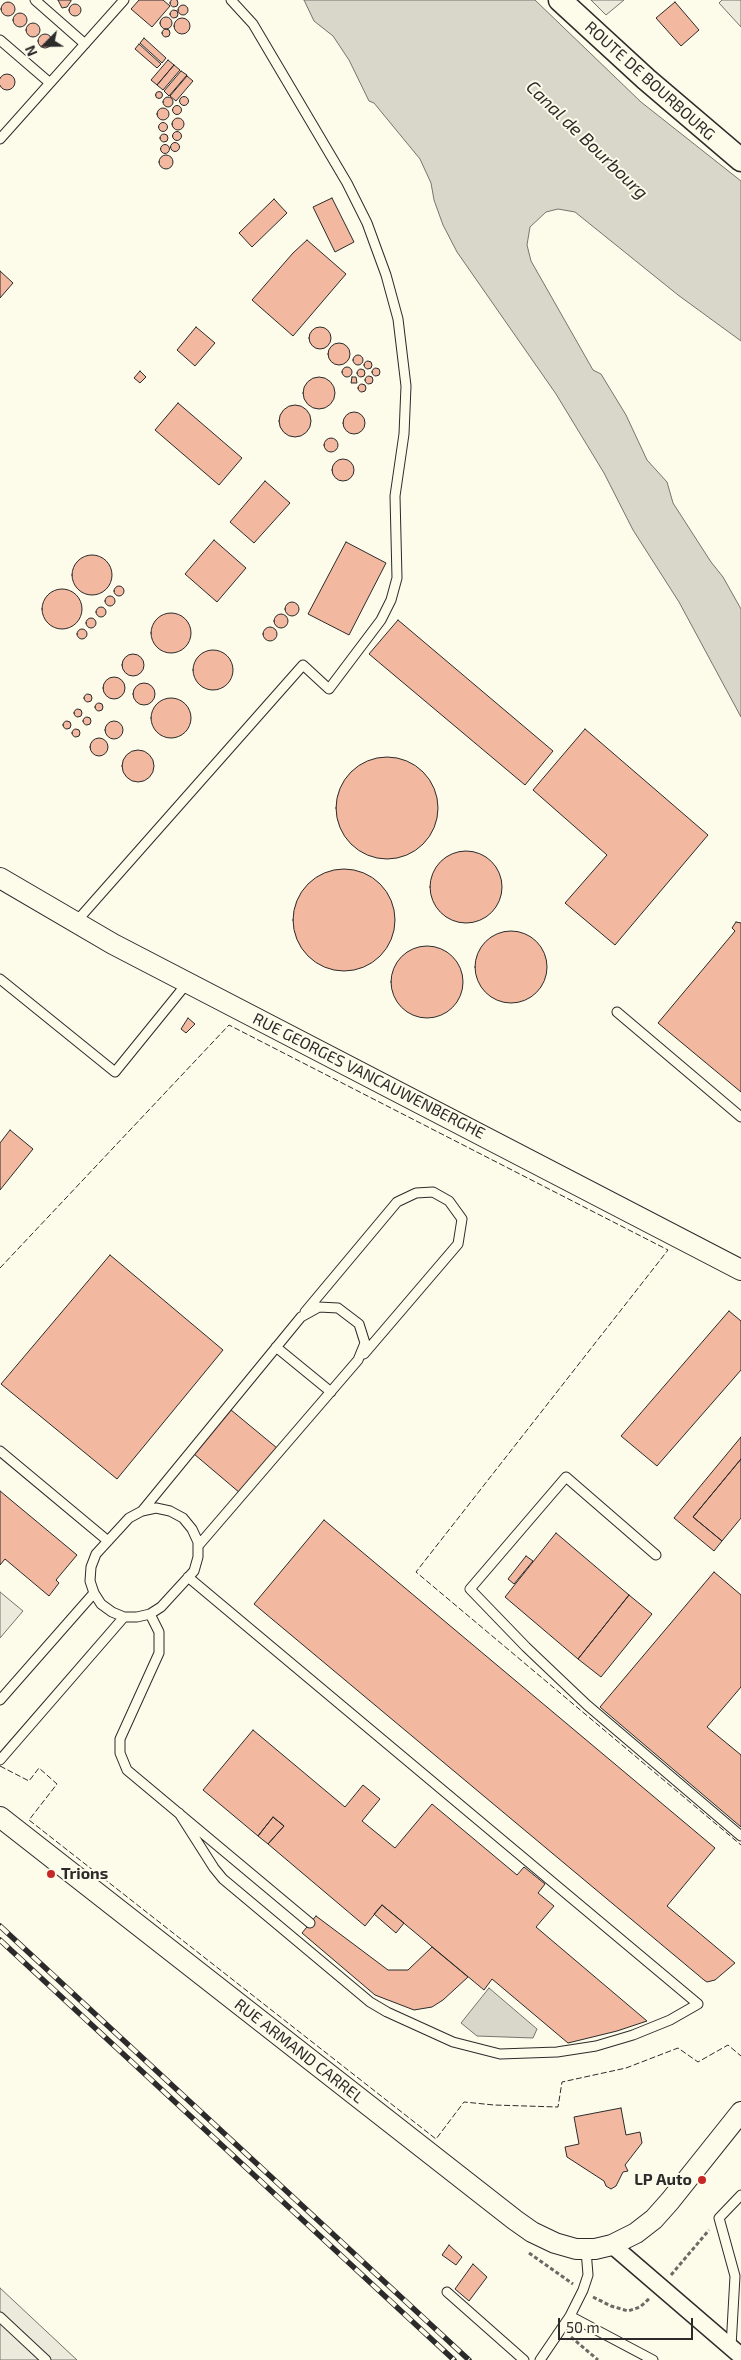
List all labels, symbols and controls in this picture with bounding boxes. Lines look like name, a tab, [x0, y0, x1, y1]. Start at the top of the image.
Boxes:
street label: ROUTE DE BOURBOURG	[581, 17, 719, 145]
north arrow	[20, 20, 70, 70]
text: N	[21, 43, 41, 59]
water label: Canal de Bourbourg	[522, 76, 652, 204]
street label: RUE GEORGES VANCAUWENBERGHE	[250, 1009, 488, 1143]
place label: Trions	[61, 1864, 108, 1884]
marker: Trions	[45, 1868, 57, 1880]
street label: RUE ARMAND CARREL	[231, 1995, 367, 2107]
place label: LP Auto	[634, 2170, 692, 2190]
marker: LP Auto	[696, 2174, 708, 2186]
scale bar	[561, 2308, 696, 2340]
text: 50 m	[566, 2318, 600, 2336]

